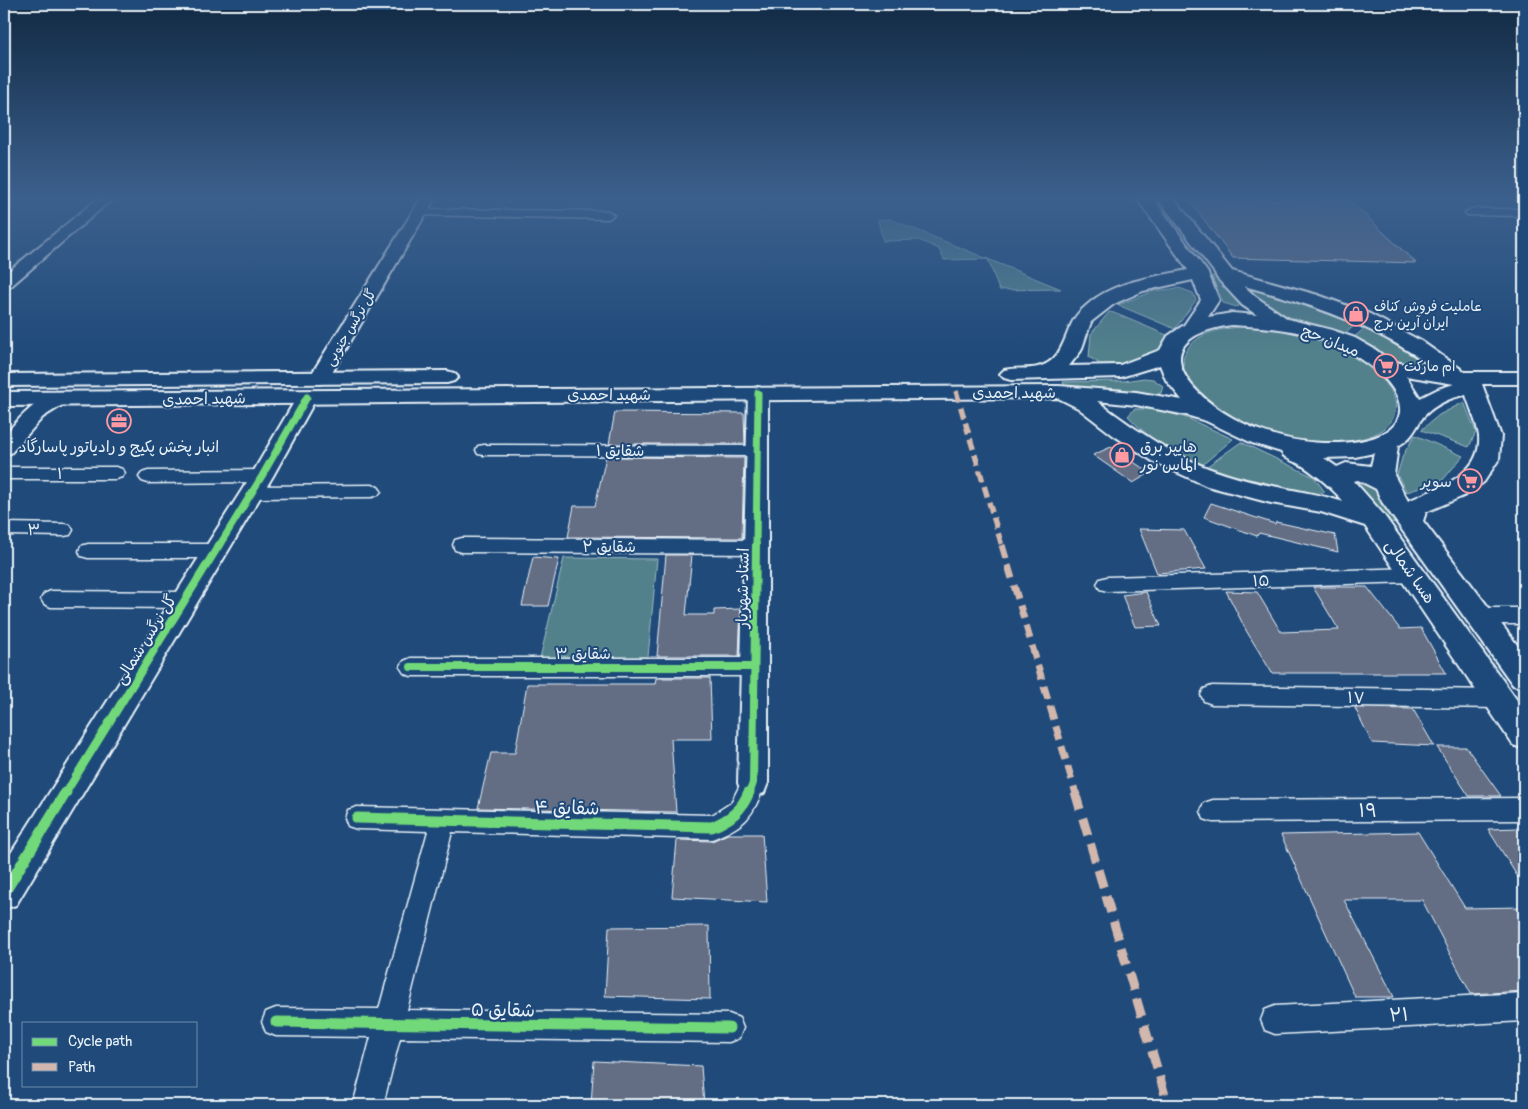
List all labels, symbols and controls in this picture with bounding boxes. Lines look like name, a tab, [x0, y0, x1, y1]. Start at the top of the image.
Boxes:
street label: گل نرگس جنوبی	[321, 286, 381, 369]
place label: عاملیت فروش کناف ایران آرین برج	[1374, 298, 1483, 332]
shop icon: عاملیت فروش کناف ایران آرین برج	[1343, 301, 1369, 327]
street label: میدان حج	[1299, 320, 1363, 362]
supermarket icon: ام مارکت	[1373, 353, 1399, 379]
place label: ام مارکت	[1404, 358, 1455, 377]
street label: شهید احمدی	[972, 383, 1056, 403]
street label: شهید احمدی	[567, 385, 651, 405]
street label: شهید احمدی	[162, 388, 246, 410]
office icon: انبار پخش پکیج و رادیاتور پاسارگاد	[106, 408, 132, 434]
place label: انبار پخش پکیج و رادیاتور پاسارگاد	[19, 437, 219, 457]
place label: هایپر برق الماس نور	[1139, 437, 1197, 475]
street label: شقایق ۱	[596, 441, 644, 461]
shop icon: هایپر برق الماس نور	[1109, 442, 1135, 468]
street label: ۱	[57, 464, 63, 484]
supermarket icon: سوپر	[1457, 468, 1483, 494]
place label: سوپر	[1419, 472, 1452, 492]
street label: ۳	[27, 520, 41, 540]
street label: هسا شمالی	[1381, 536, 1440, 607]
street label: شقایق ۲	[582, 537, 636, 557]
street label: استاد شهریار	[732, 548, 754, 630]
street label: ۱۵	[1252, 571, 1270, 591]
street label: گل نرگس شمالی	[110, 591, 181, 688]
street label: شقایق ۳	[555, 644, 611, 664]
street label: ۱۷	[1347, 688, 1365, 708]
street label: شقایق ۴	[534, 795, 600, 821]
street label: ۱۹	[1359, 799, 1377, 823]
street label: شقایق ۵	[471, 997, 535, 1023]
street label: ۲۱	[1389, 1002, 1410, 1027]
legend	[22, 1022, 198, 1086]
text: Cycle path	[68, 1032, 132, 1051]
text: Path	[68, 1058, 95, 1077]

